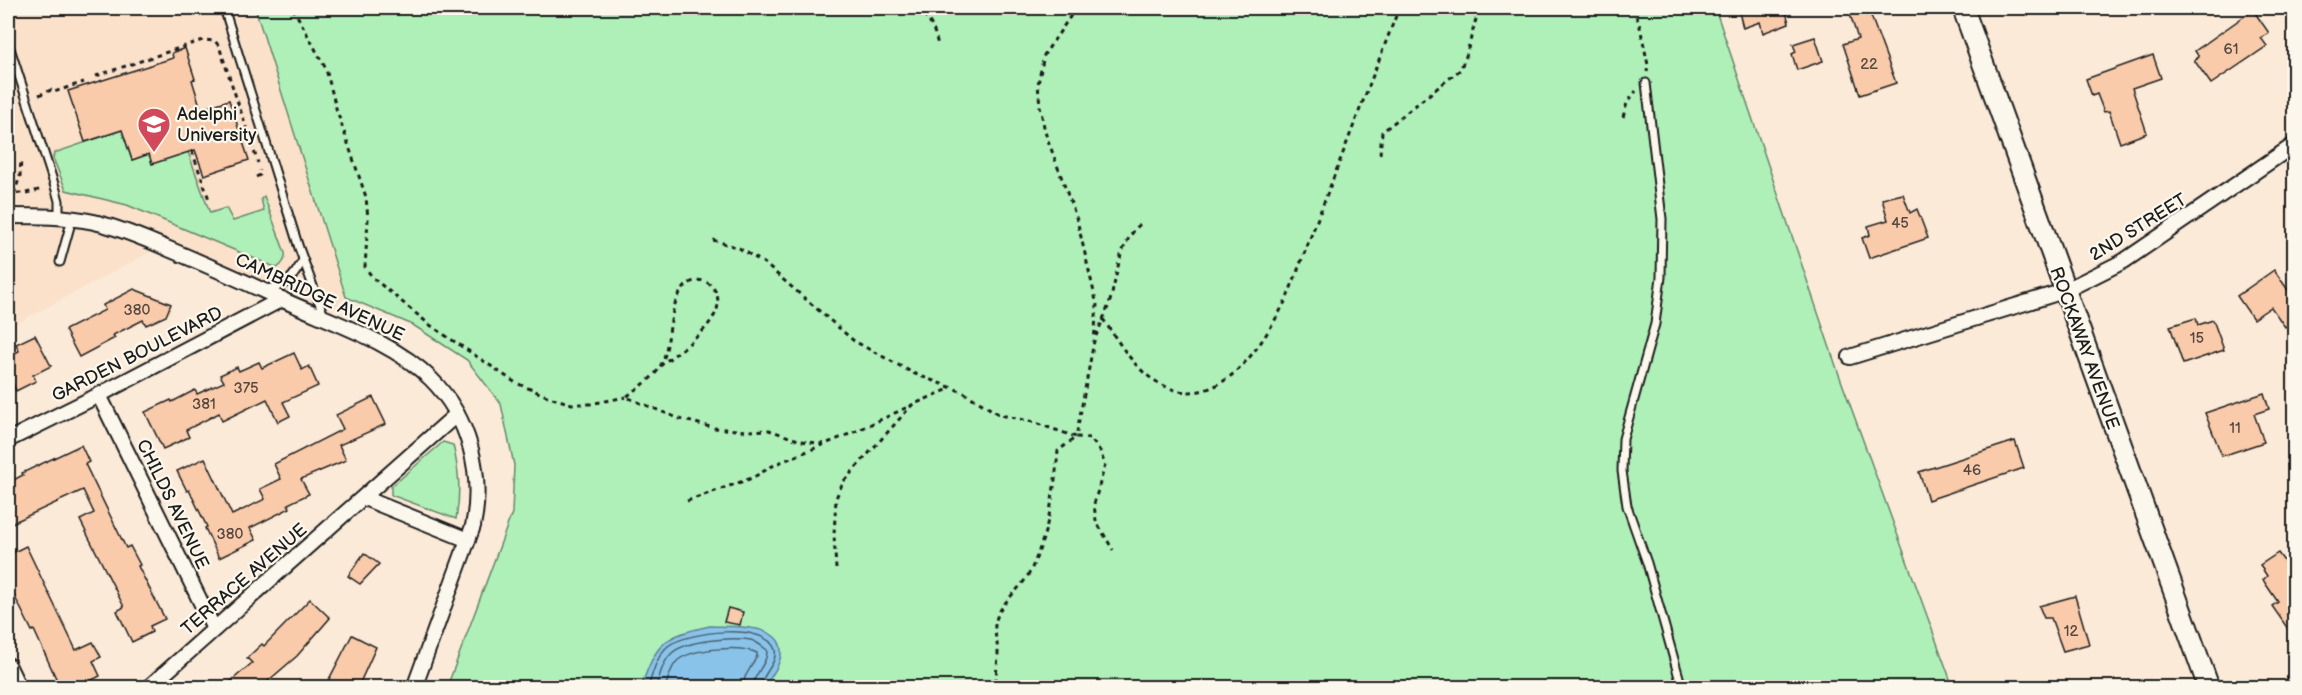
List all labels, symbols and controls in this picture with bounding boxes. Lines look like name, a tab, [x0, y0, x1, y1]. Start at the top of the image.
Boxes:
house number: 61	[2224, 40, 2238, 59]
house number: 22	[1860, 55, 1878, 74]
place label: Adelphi University	[177, 104, 257, 146]
school or university icon: Adelphi University	[136, 106, 172, 153]
street label: 2ND STREET	[2086, 189, 2191, 266]
house number: 45	[1891, 214, 1909, 233]
street label: CAMBRIDGE AVENUE	[232, 249, 408, 346]
street label: ROCKAWAY AVENUE	[2045, 264, 2124, 432]
house number: 380	[124, 301, 151, 320]
street label: GARDEN BOULEVARD	[49, 302, 226, 407]
house number: 15	[2190, 329, 2204, 348]
house number: 375	[233, 379, 259, 398]
house number: 381	[192, 395, 216, 414]
house number: 11	[2229, 419, 2241, 438]
street label: CHILDS AVENUE	[132, 436, 213, 573]
house number: 46	[1963, 461, 1981, 480]
street label: TERRACE AVENUE	[177, 519, 311, 640]
house number: 380	[217, 525, 244, 544]
house number: 12	[2064, 622, 2078, 641]

